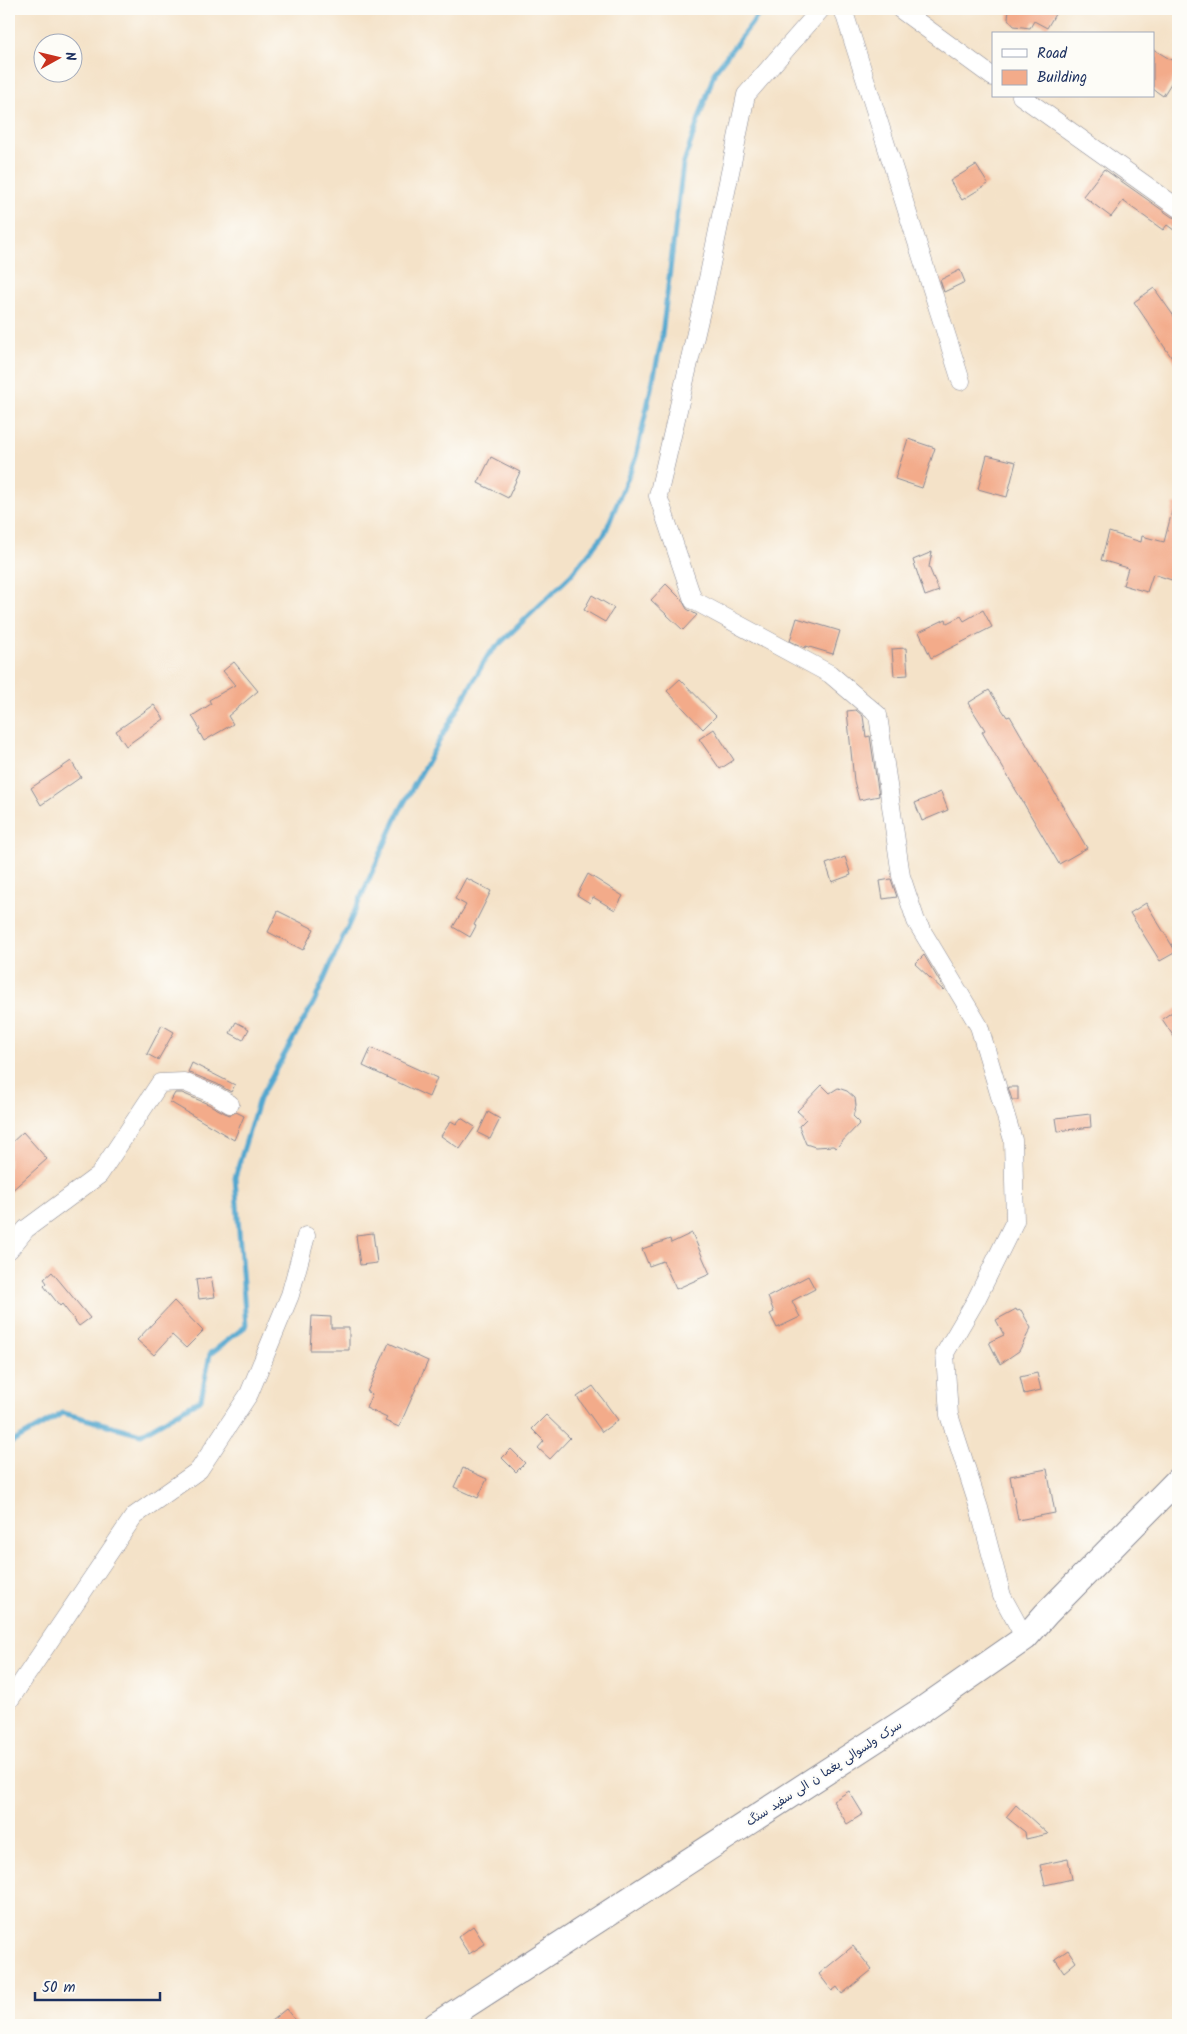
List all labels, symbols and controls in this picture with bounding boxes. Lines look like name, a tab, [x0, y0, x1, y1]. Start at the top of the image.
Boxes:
north arrow	[32, 32, 82, 82]
legend	[992, 32, 1154, 98]
text: Road	[1037, 42, 1068, 66]
text: N	[58, 50, 81, 62]
text: Building	[1037, 66, 1087, 90]
street label: سرک ولسوالی پغما ن الی سفید سنگ	[742, 1716, 906, 1831]
scale bar	[35, 1969, 160, 2001]
text: 50 m	[42, 1976, 76, 2000]

